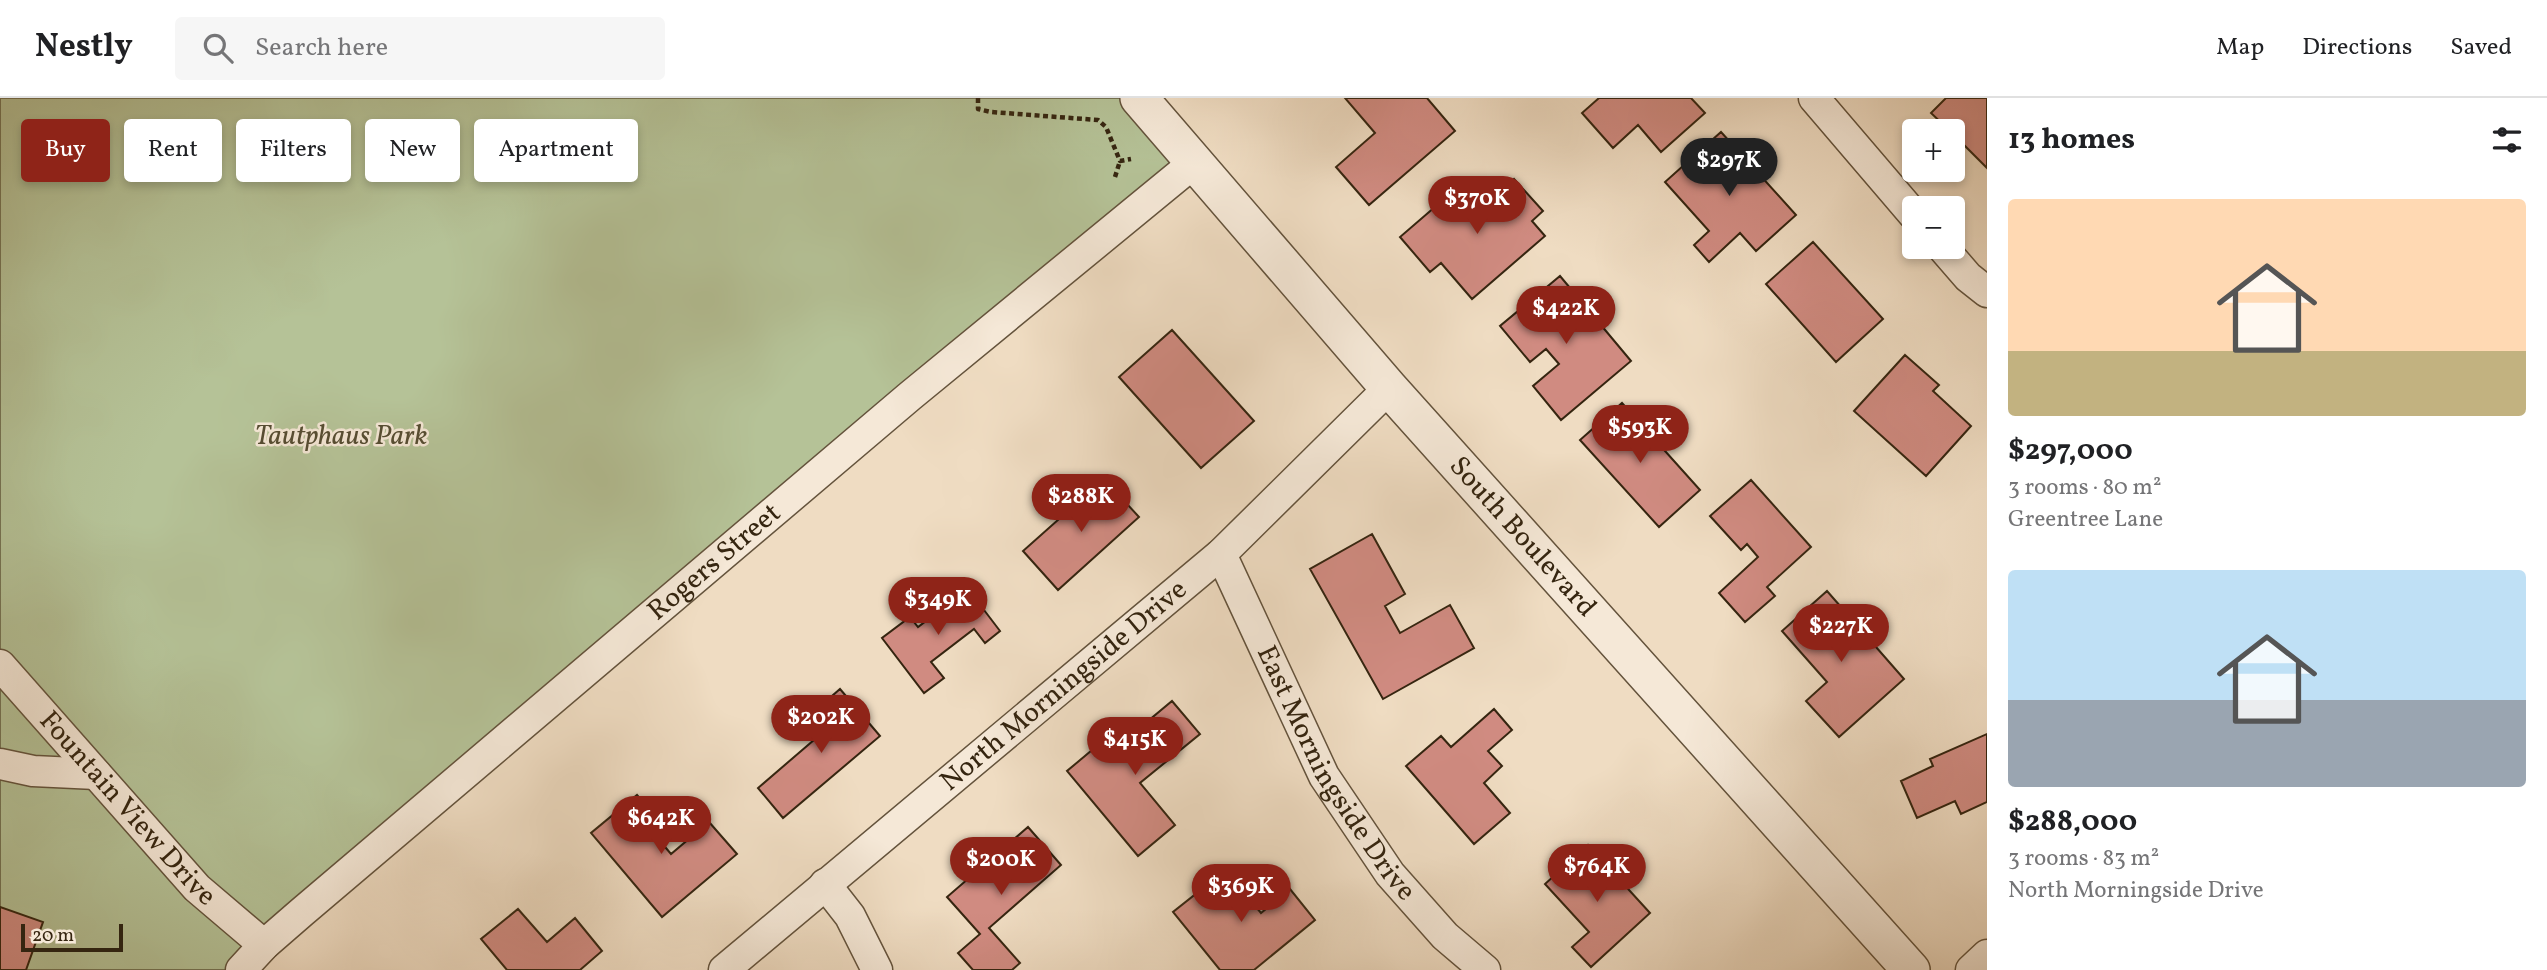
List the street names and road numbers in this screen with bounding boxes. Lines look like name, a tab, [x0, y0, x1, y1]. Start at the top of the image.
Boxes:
street label: South Boulevard	[1440, 448, 1605, 626]
street label: Rogers Street	[639, 494, 789, 630]
street label: North Morningside Drive	[932, 571, 1196, 801]
street label: East Morningside Drive	[1247, 639, 1425, 909]
street label: Fountain View Drive	[30, 702, 224, 915]

